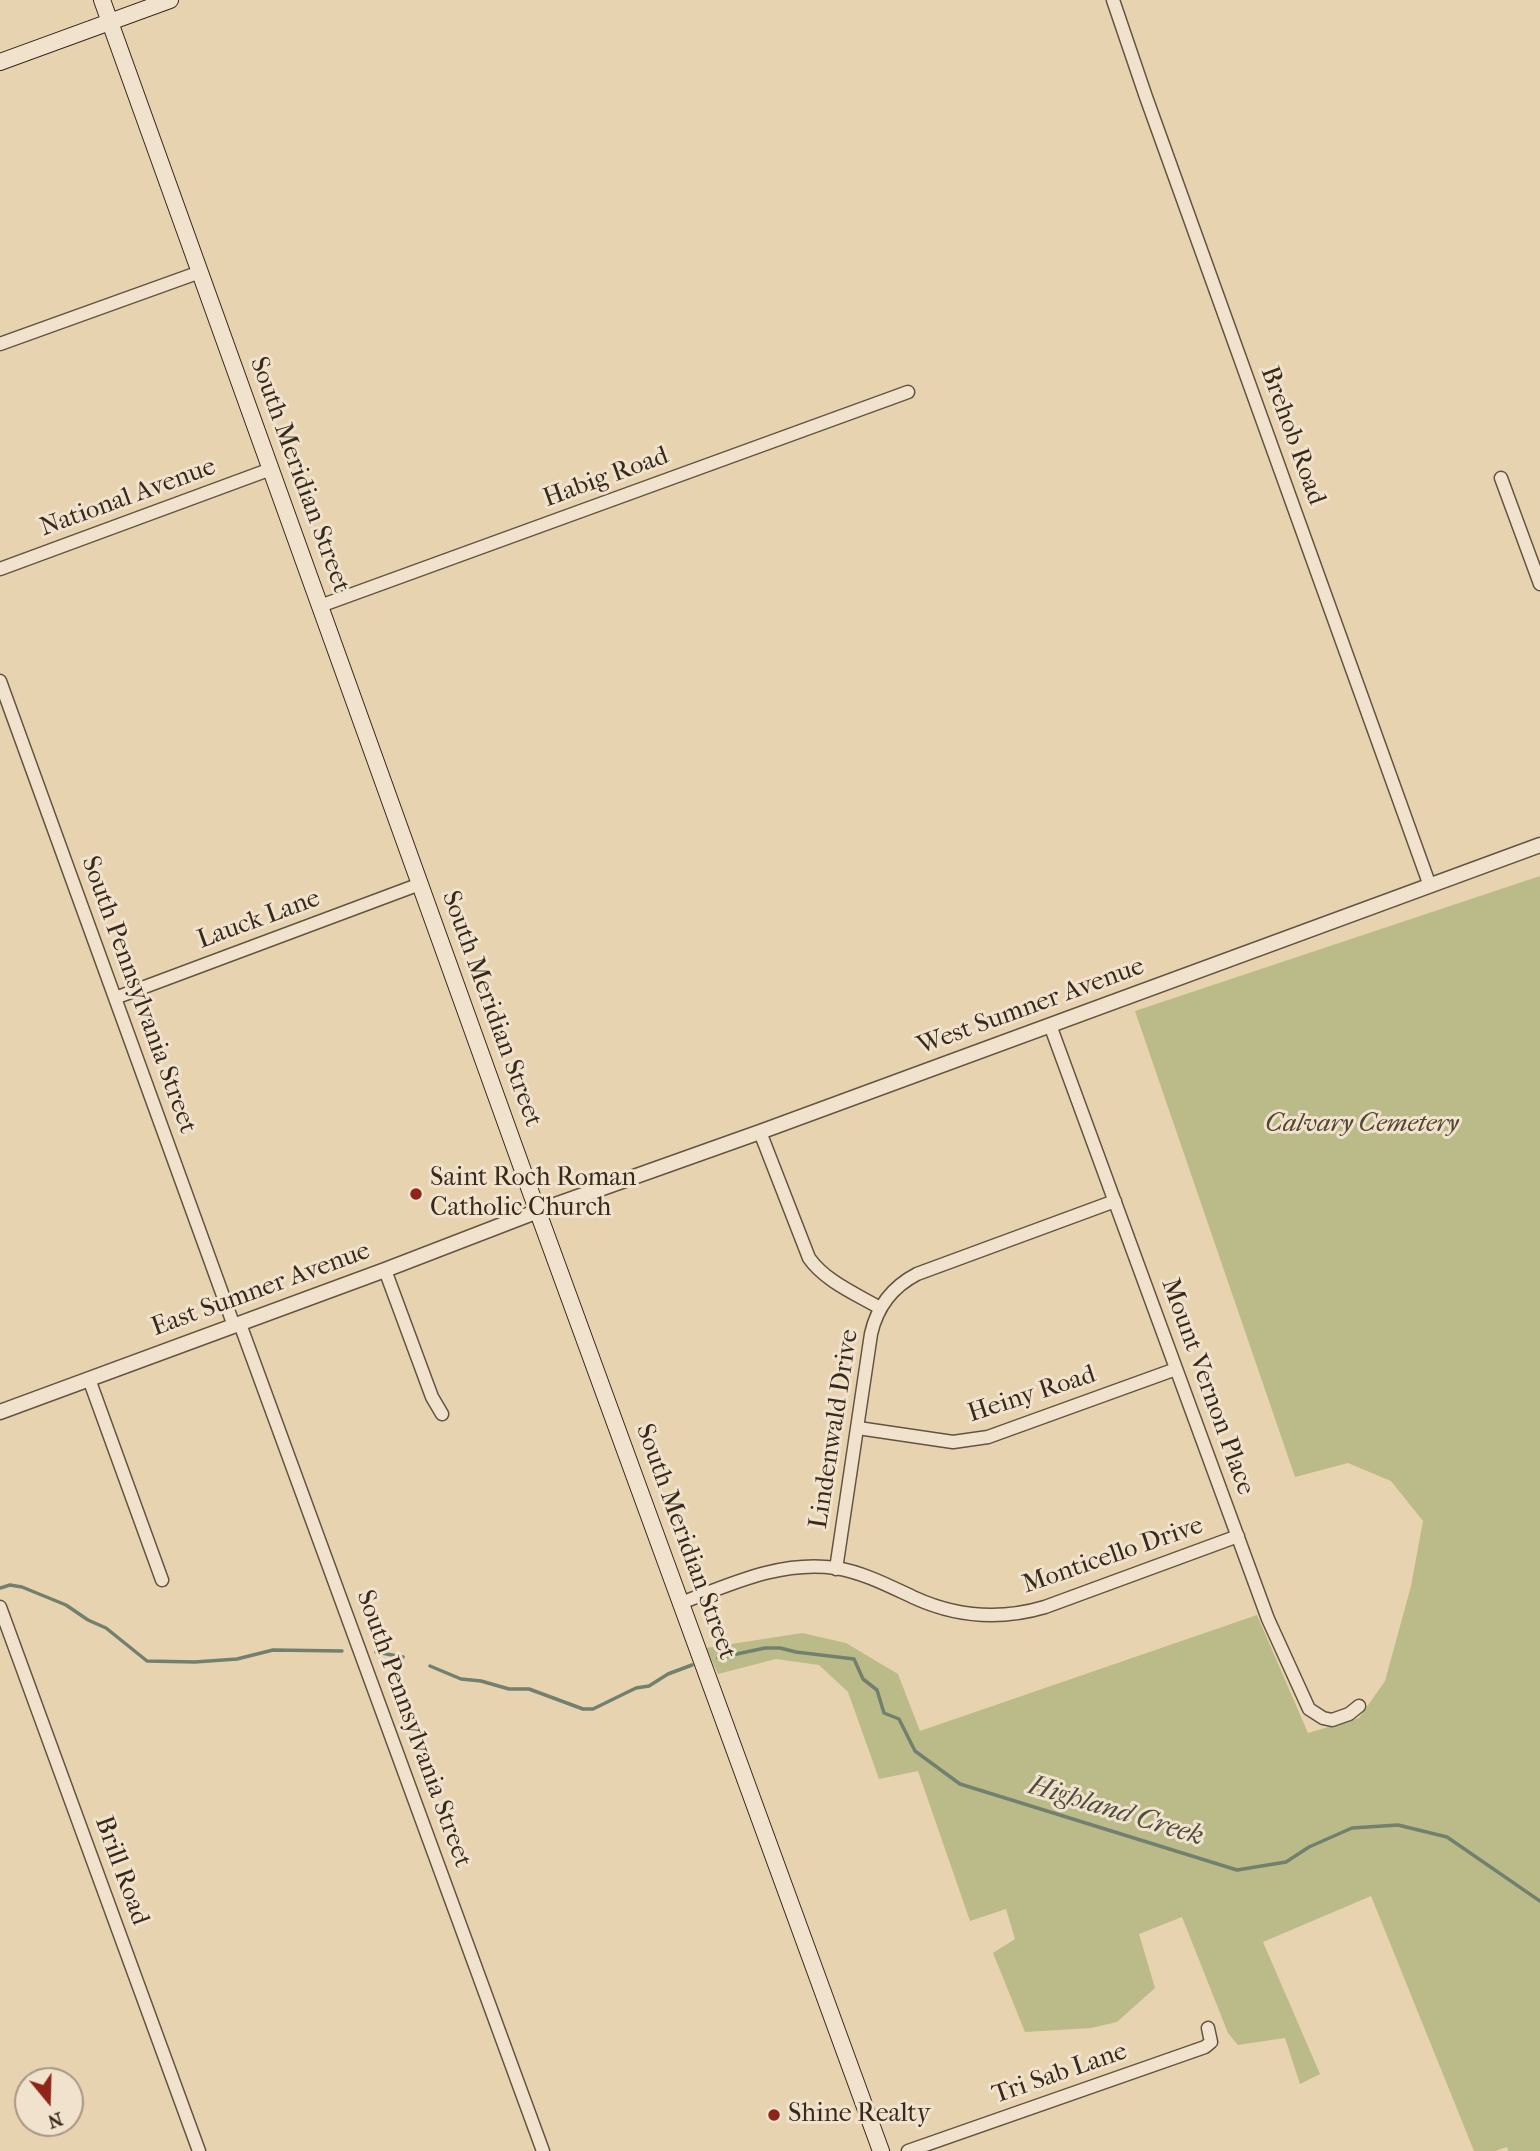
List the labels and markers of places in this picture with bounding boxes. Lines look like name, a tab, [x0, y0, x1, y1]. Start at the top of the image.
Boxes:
place label: Saint Roch Roman Catholic Church	[430, 1163, 636, 1224]
marker: Saint Roch Roman Catholic Church	[408, 1186, 424, 1202]
place label: Shine Realty	[788, 2099, 931, 2131]
marker: Shine Realty	[766, 2107, 782, 2123]

